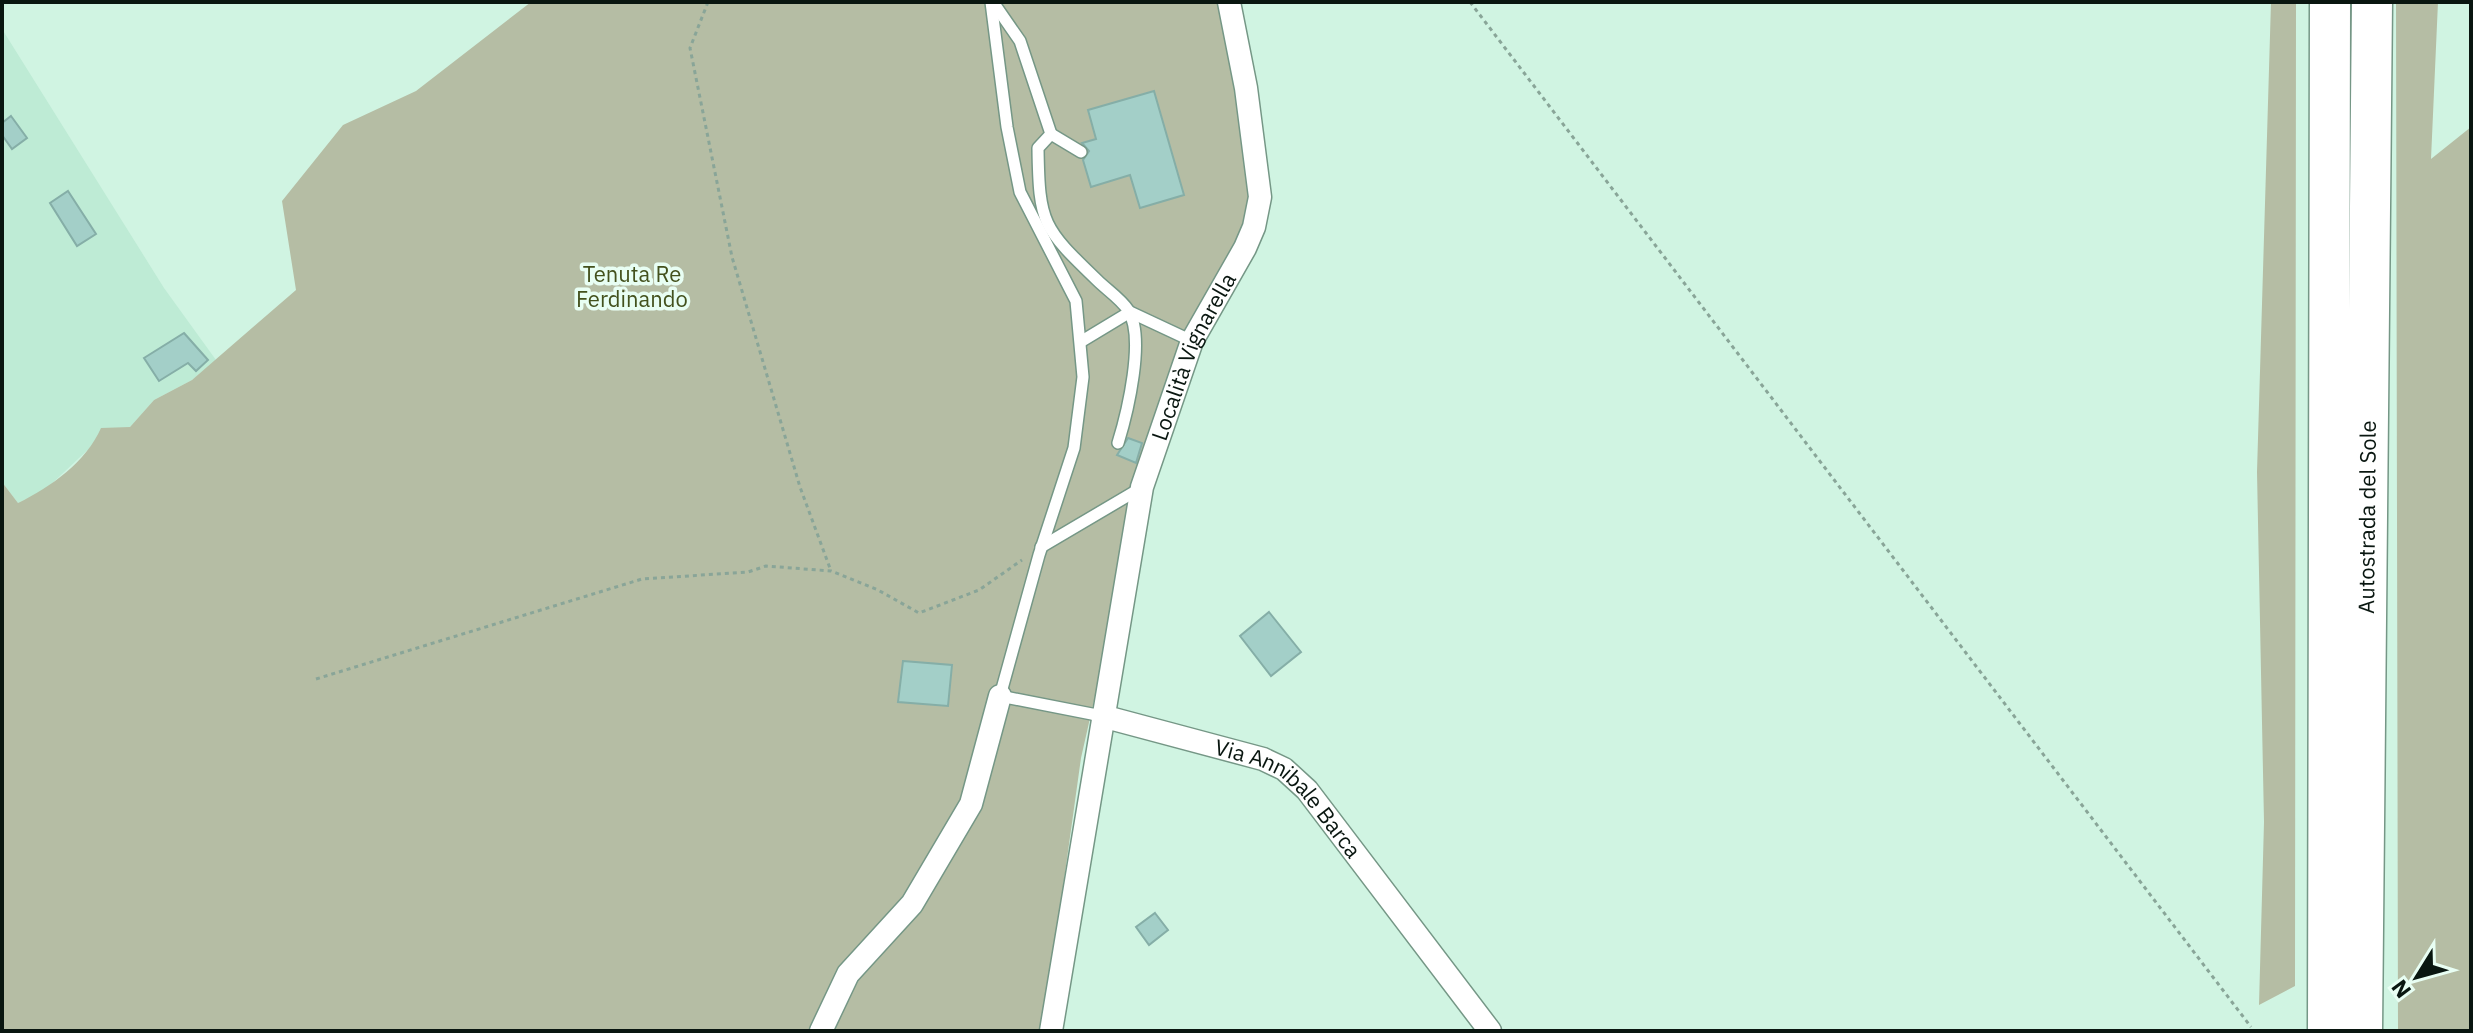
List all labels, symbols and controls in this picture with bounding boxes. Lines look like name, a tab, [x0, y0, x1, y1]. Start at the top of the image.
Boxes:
park label: Tenuta Re Ferdinando	[576, 259, 688, 313]
street label: Località Vignarella	[1144, 267, 1242, 444]
street label: Autostrada del Sole	[2351, 420, 2382, 614]
street label: Via Annibale Barca	[1212, 732, 1368, 864]
north arrow	[2377, 937, 2457, 1017]
text: N	[2384, 974, 2417, 1004]

